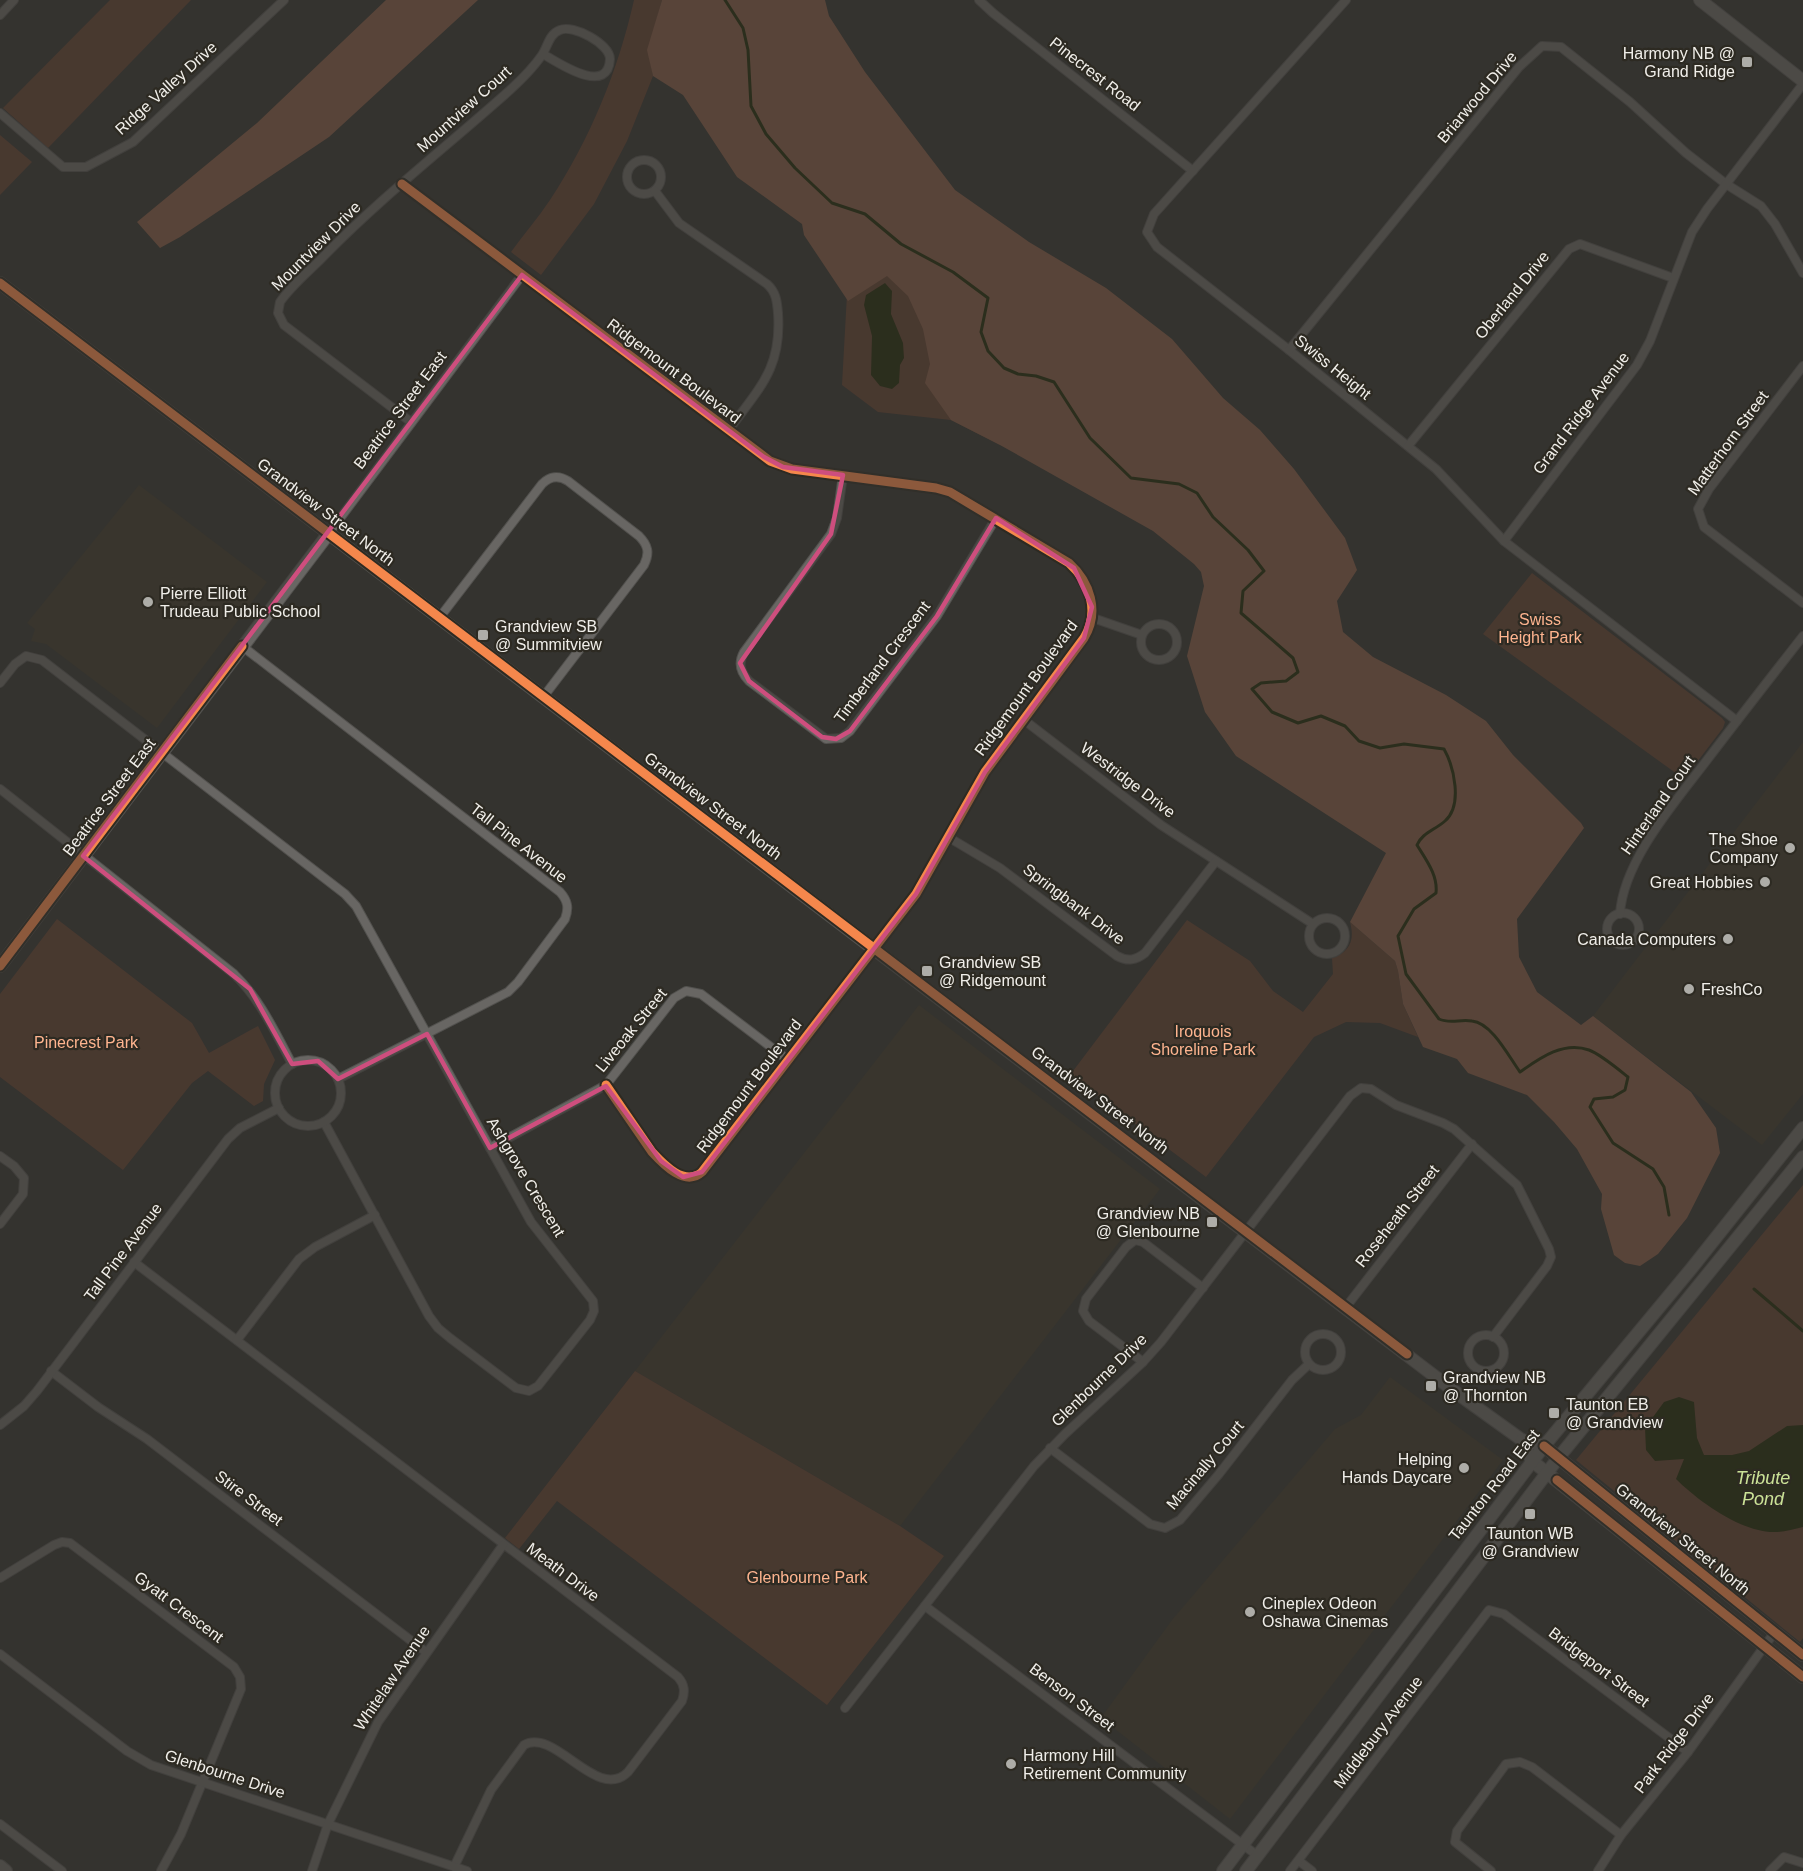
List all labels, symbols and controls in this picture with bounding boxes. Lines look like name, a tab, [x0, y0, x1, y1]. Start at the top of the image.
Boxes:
street label: Pinecrest Road	[1047, 34, 1143, 114]
street label: Ridge Valley Drive	[112, 38, 220, 138]
place label: Harmony NB @ Grand Ridge	[1623, 45, 1735, 80]
street label: Briarwood Drive	[1434, 48, 1520, 146]
marker: Harmony NB @ Grand Ridge	[1740, 55, 1754, 69]
street label: Mountview Court	[414, 62, 515, 155]
street label: Mountview Drive	[268, 198, 364, 294]
street label: Oberland Drive	[1472, 248, 1553, 342]
street label: Ridgemount Boulevard	[604, 315, 744, 427]
street label: Swiss Height	[1292, 331, 1375, 403]
street label: Beatrice Street East	[350, 348, 450, 472]
street label: Grand Ridge Avenue	[1530, 349, 1632, 477]
street label: Matterhorn Street	[1685, 387, 1772, 498]
street label: Grandview Street North	[254, 455, 398, 569]
place label: Pierre Elliott Trudeau Public School	[160, 585, 320, 620]
marker: Pierre Elliott Trudeau Public School	[141, 595, 155, 609]
street label: Timberland Crescent	[831, 597, 934, 726]
park label: Swiss Height Park	[1498, 611, 1583, 646]
street label: Ridgemount Boulevard	[971, 617, 1081, 759]
place label: Grandview SB @ Summitview	[495, 618, 602, 653]
marker: Grandview SB @ Summitview	[476, 628, 490, 642]
street label: Beatrice Street East	[59, 735, 159, 859]
street label: Westridge Drive	[1078, 739, 1179, 821]
street label: Grandview Street North	[641, 749, 785, 863]
street label: Hinterland Court	[1618, 752, 1699, 858]
street label: Tall Pine Avenue	[467, 800, 571, 886]
place label: The Shoe Company	[1709, 831, 1778, 866]
marker: The Shoe Company	[1783, 841, 1797, 855]
street label: Springbank Drive	[1020, 860, 1128, 948]
place label: Great Hobbies	[1650, 874, 1753, 891]
marker: Great Hobbies	[1758, 875, 1772, 889]
place label: Canada Computers	[1577, 931, 1716, 948]
marker: Canada Computers	[1721, 932, 1735, 946]
place label: Grandview SB @ Ridgemount	[939, 954, 1047, 989]
marker: Grandview SB @ Ridgemount	[920, 964, 934, 978]
place label: FreshCo	[1701, 981, 1762, 998]
marker: FreshCo	[1682, 982, 1696, 996]
street label: Liveoak Street	[592, 984, 670, 1075]
street label: Ridgemount Boulevard	[693, 1016, 805, 1156]
park label: Iroquois Shoreline Park	[1151, 1023, 1256, 1058]
park label: Pinecrest Park	[34, 1034, 139, 1051]
street label: Grandview Street North	[1028, 1043, 1172, 1157]
street label: Ashgrove Crescent	[484, 1114, 569, 1240]
street label: Roseheath Street	[1352, 1161, 1442, 1270]
street label: Tall Pine Avenue	[81, 1200, 165, 1304]
place label: Grandview NB @ Glenbourne	[1096, 1205, 1200, 1240]
marker: Grandview NB @ Glenbourne	[1205, 1215, 1219, 1229]
street label: Glenbourne Drive	[1048, 1330, 1150, 1430]
place label: Grandview NB @ Thornton	[1443, 1369, 1546, 1404]
marker: Grandview NB @ Thornton	[1424, 1379, 1438, 1393]
place label: Taunton EB @ Grandview	[1566, 1396, 1664, 1431]
marker: Taunton EB @ Grandview	[1547, 1406, 1561, 1420]
street label: Macinally Court	[1163, 1417, 1247, 1513]
street label: Taunton Road East	[1445, 1426, 1543, 1544]
place label: Helping Hands Daycare	[1342, 1451, 1452, 1486]
marker: Helping Hands Daycare	[1457, 1461, 1471, 1475]
street label: Stire Street	[212, 1467, 287, 1529]
water label: Tribute Pond	[1736, 1468, 1790, 1509]
street label: Grandview Street North	[1613, 1480, 1753, 1598]
marker: Taunton WB @ Grandview	[1523, 1507, 1537, 1521]
place label: Taunton WB @ Grandview	[1481, 1525, 1579, 1560]
street label: Meath Drive	[523, 1539, 603, 1605]
street label: Gyatt Crescent	[131, 1568, 227, 1646]
park label: Glenbourne Park	[747, 1569, 868, 1586]
place label: Cineplex Odeon Oshawa Cinemas	[1262, 1595, 1388, 1630]
marker: Cineplex Odeon Oshawa Cinemas	[1243, 1605, 1257, 1619]
street label: Whitelaw Avenue	[351, 1622, 433, 1734]
street label: Bridgeport Street	[1546, 1624, 1653, 1711]
street label: Benson Street	[1026, 1660, 1118, 1735]
street label: Middlebury Avenue	[1330, 1673, 1426, 1791]
street label: Park Ridge Drive	[1631, 1690, 1717, 1796]
street label: Glenbourne Drive	[163, 1747, 287, 1801]
place label: Harmony Hill Retirement Community	[1023, 1747, 1187, 1782]
marker: Harmony Hill Retirement Community	[1004, 1757, 1018, 1771]

